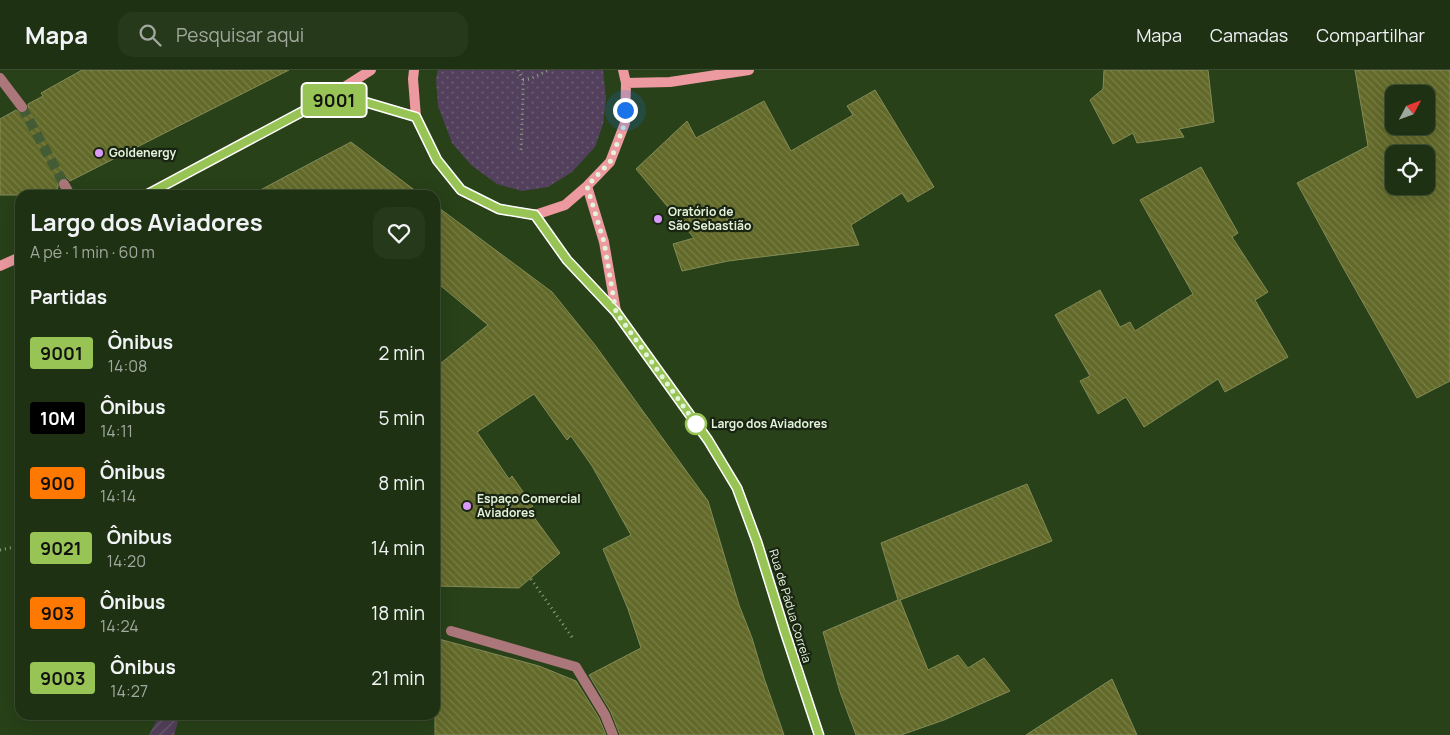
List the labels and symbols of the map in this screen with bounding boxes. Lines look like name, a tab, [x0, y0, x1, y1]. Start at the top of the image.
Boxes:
line badge: 9001	[299, 84, 369, 116]
north arrow	[1385, 85, 1435, 135]
your location	[613, 98, 638, 123]
place label: Goldenergy	[109, 144, 177, 161]
marker: Goldenergy	[93, 147, 105, 159]
place label: Oratório de São Sebastião	[668, 203, 751, 234]
marker: Oratório de São Sebastião	[652, 213, 664, 225]
marker: Largo dos Aviadores	[685, 413, 707, 435]
place label: Largo dos Aviadores	[711, 415, 828, 432]
place label: Espaço Comercial Aviadores	[477, 490, 581, 521]
marker: Espaço Comercial Aviadores	[461, 500, 473, 512]
street label: Rua de Pádua Correia	[765, 547, 816, 665]

